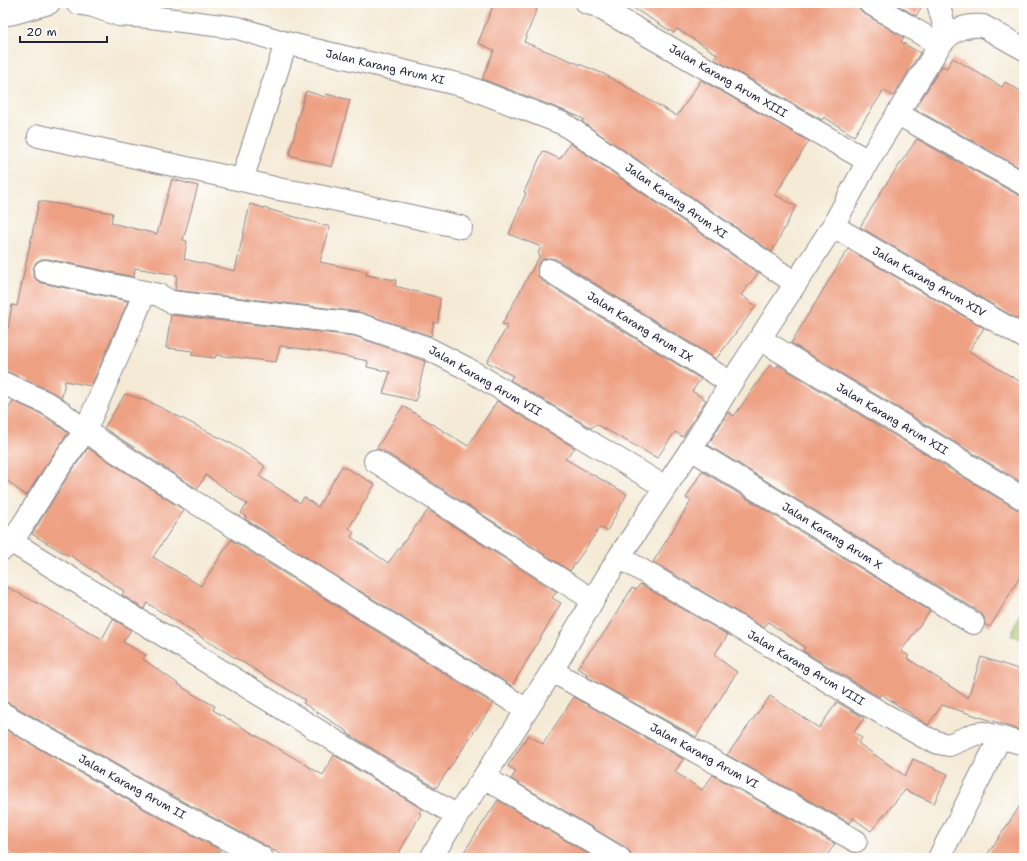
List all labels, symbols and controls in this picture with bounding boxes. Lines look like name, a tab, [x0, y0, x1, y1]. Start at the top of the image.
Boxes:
scale bar	[20, 18, 107, 44]
text: 20 m	[26, 24, 57, 40]
street label: Jalan Karang Arum XIII	[666, 41, 790, 121]
street label: Jalan Karang Arum XI	[324, 46, 446, 88]
street label: Jalan Karang Arum XI	[622, 160, 730, 242]
street label: Jalan Karang Arum XIV	[870, 243, 989, 321]
street label: Jalan Karang Arum IX	[584, 288, 696, 366]
street label: Jalan Karang Arum VII	[426, 343, 544, 419]
street label: Jalan Karang Arum XII	[833, 380, 951, 458]
street label: Jalan Karang Arum X	[779, 499, 885, 573]
street label: Jalan Karang Arum VIII	[745, 627, 867, 709]
street label: Jalan Karang Arum VI	[647, 720, 761, 792]
street label: Jalan Karang Arum II	[76, 751, 188, 823]

